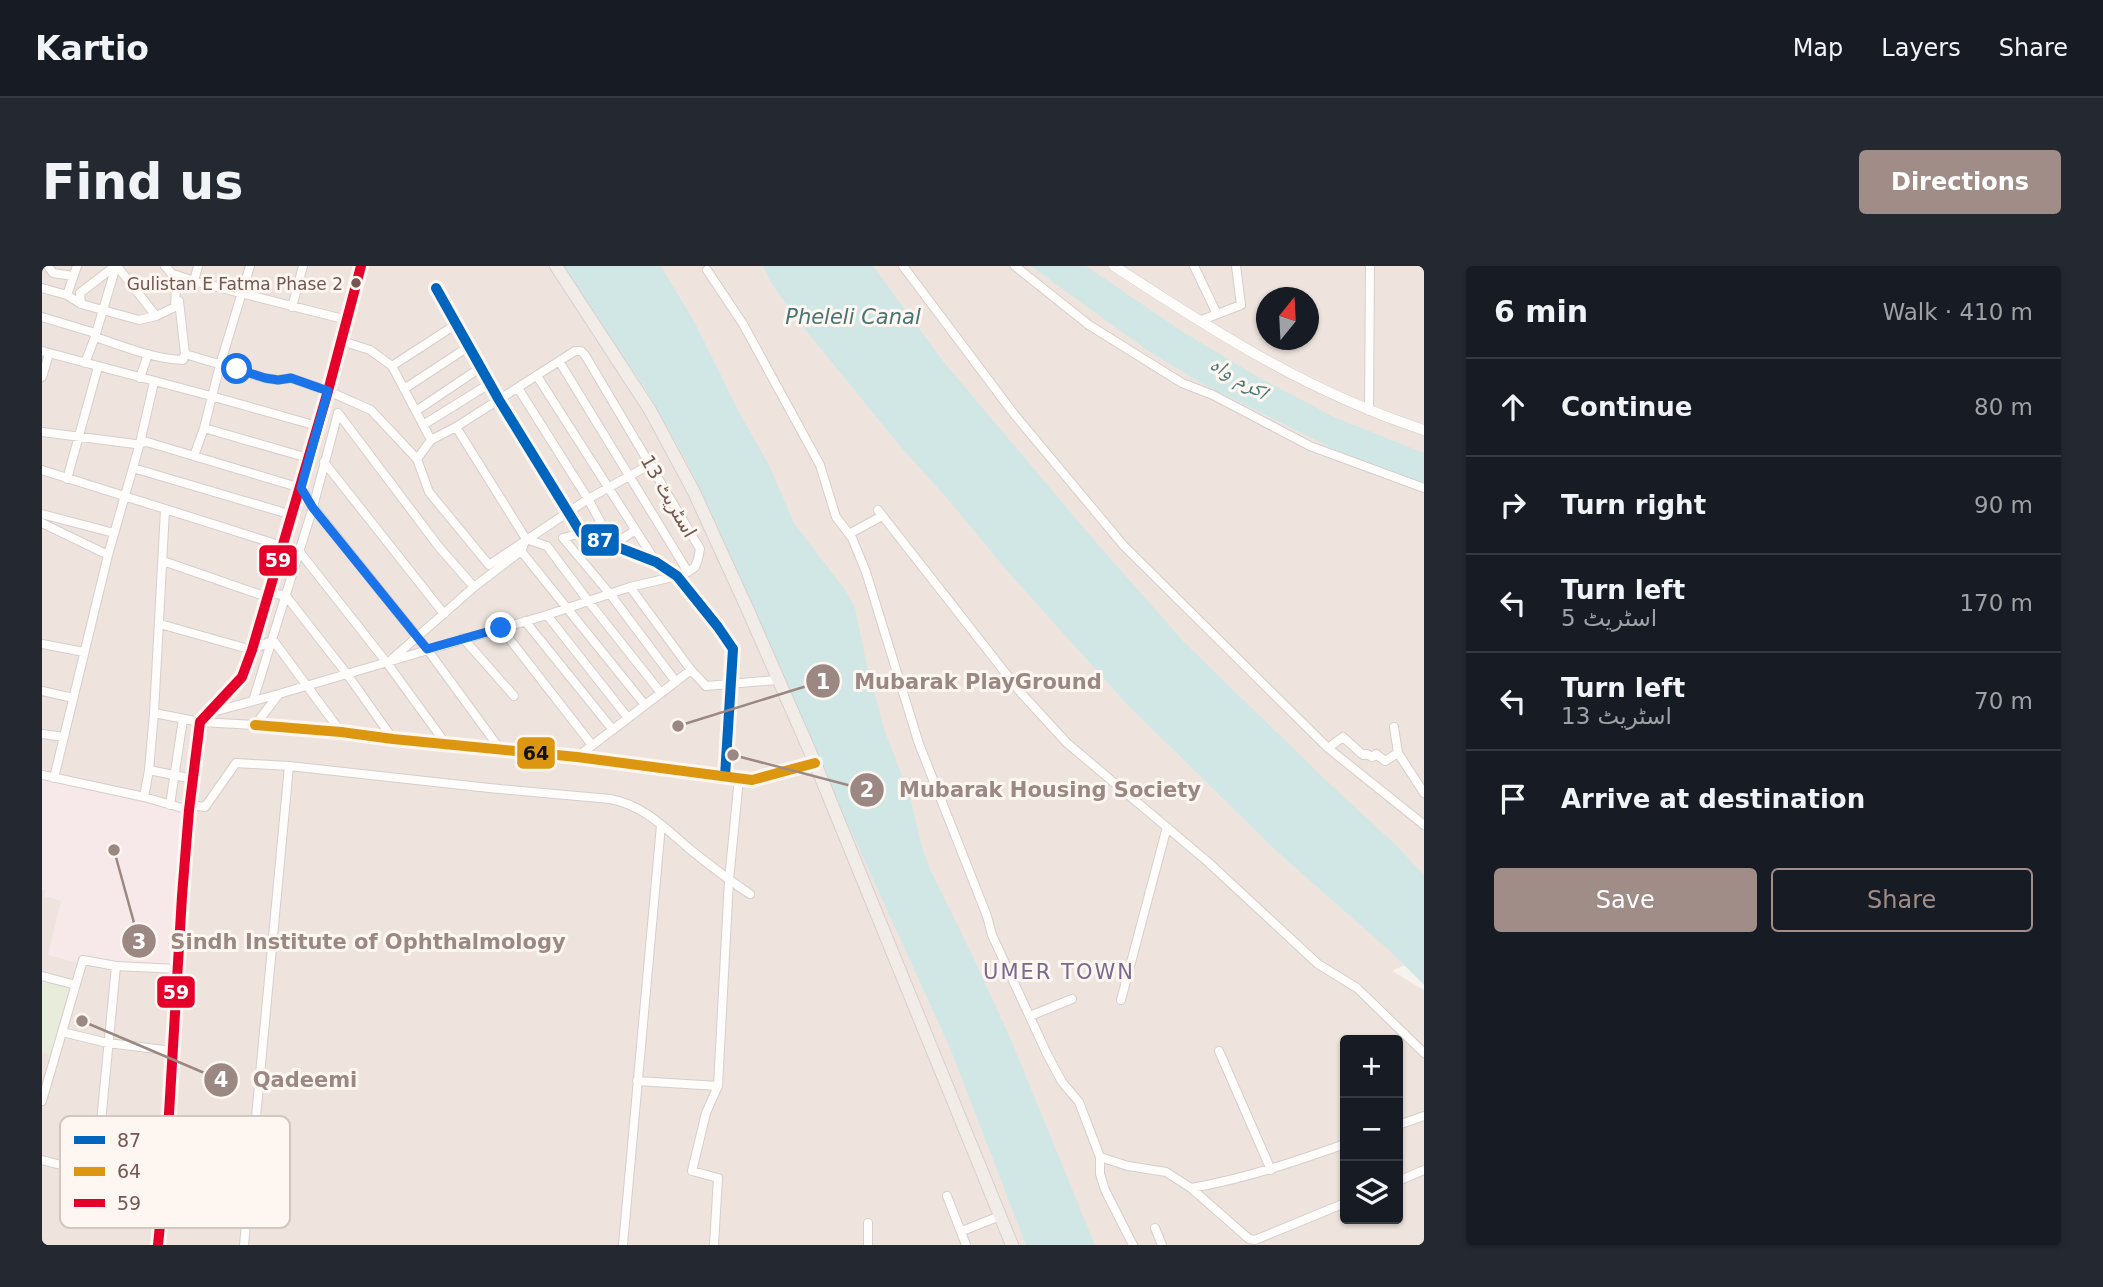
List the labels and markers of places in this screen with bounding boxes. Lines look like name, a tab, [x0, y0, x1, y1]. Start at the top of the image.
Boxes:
place label: Gulistan E Fatma Phase 2	[127, 274, 343, 294]
marker: Gulistan E Fatma Phase 2	[349, 276, 363, 290]
callout: Mubarak PlayGround	[805, 660, 1116, 702]
callout: Mubarak Housing Society	[850, 769, 1215, 811]
callout: Sindh Institute of Ophthalmology	[122, 920, 580, 962]
callout: Qadeemi	[204, 1059, 371, 1101]

